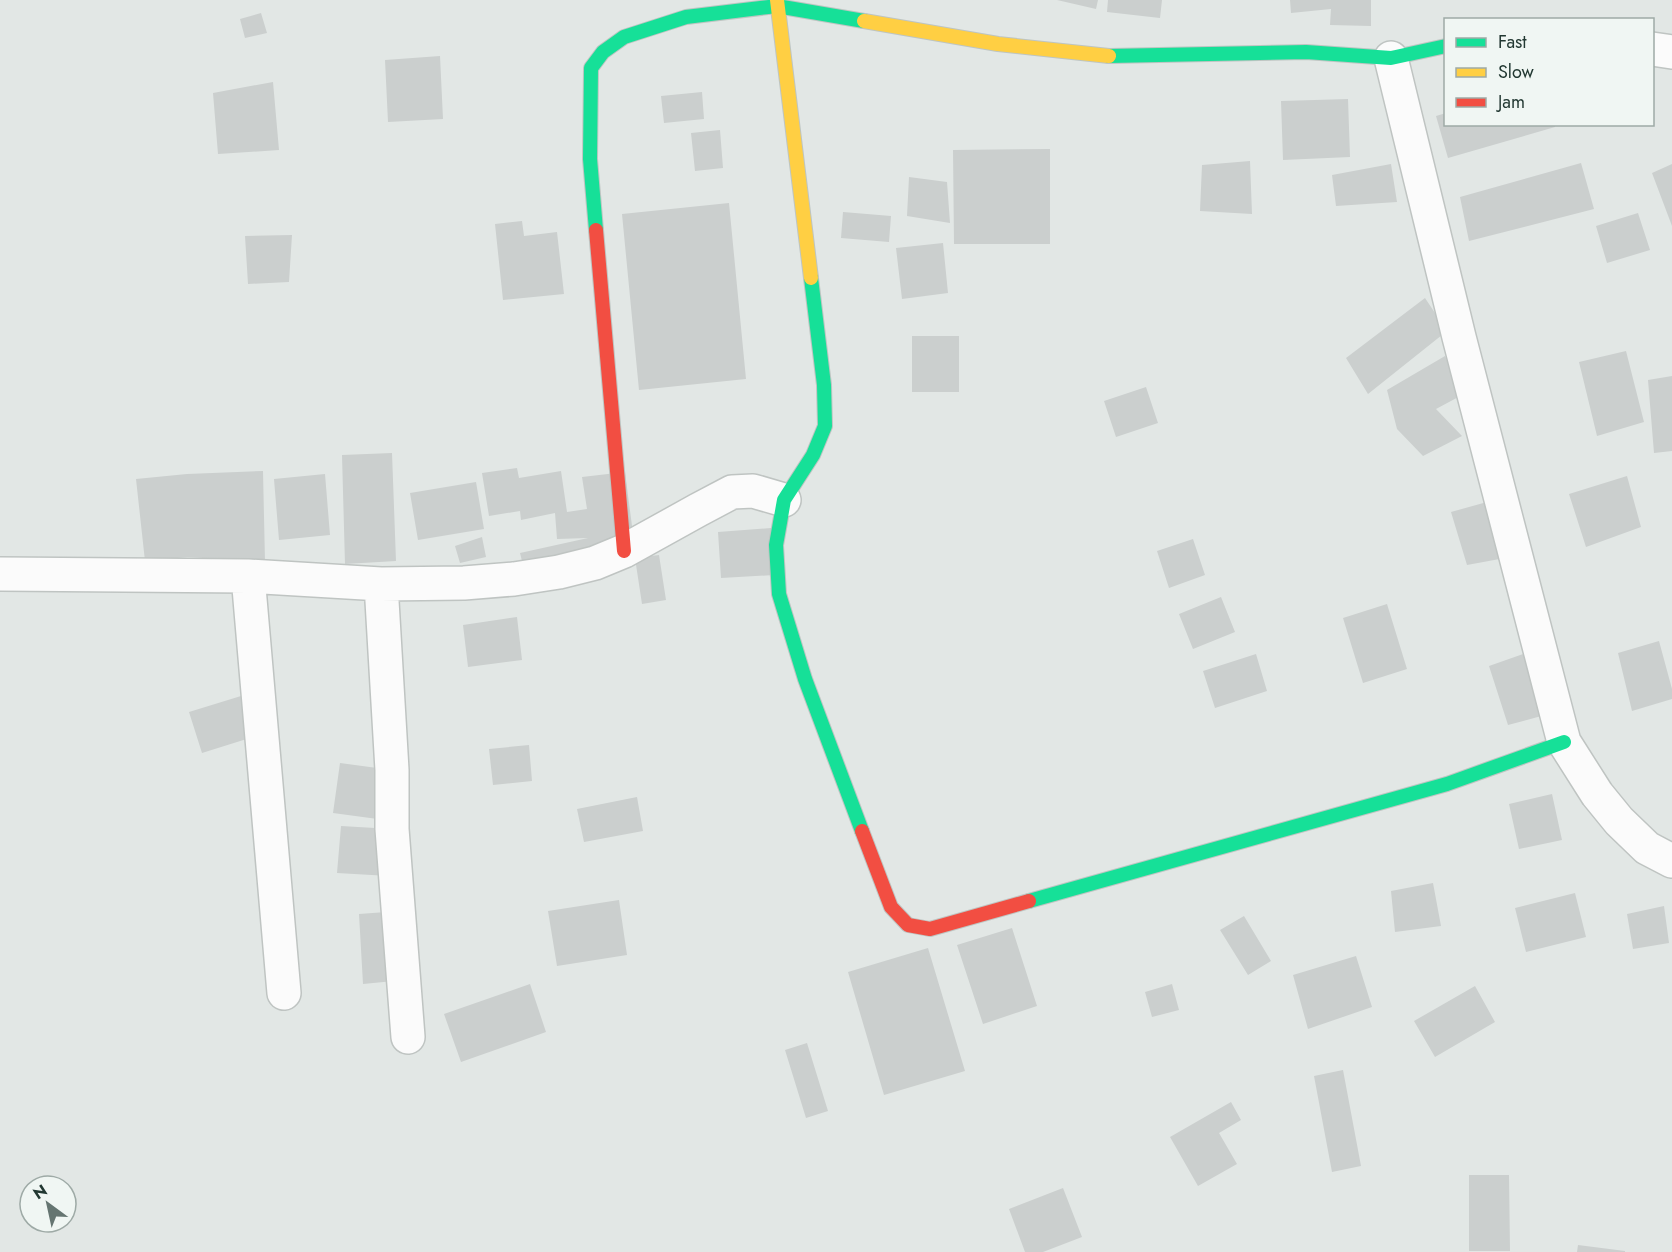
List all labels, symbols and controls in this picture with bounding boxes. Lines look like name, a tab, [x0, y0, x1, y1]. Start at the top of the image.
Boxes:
legend	[1444, 18, 1654, 126]
text: Fast	[1498, 29, 1527, 55]
text: Slow	[1498, 59, 1535, 85]
text: Jam	[1496, 89, 1525, 115]
north arrow	[18, 1174, 78, 1234]
text: N	[29, 1179, 52, 1205]

